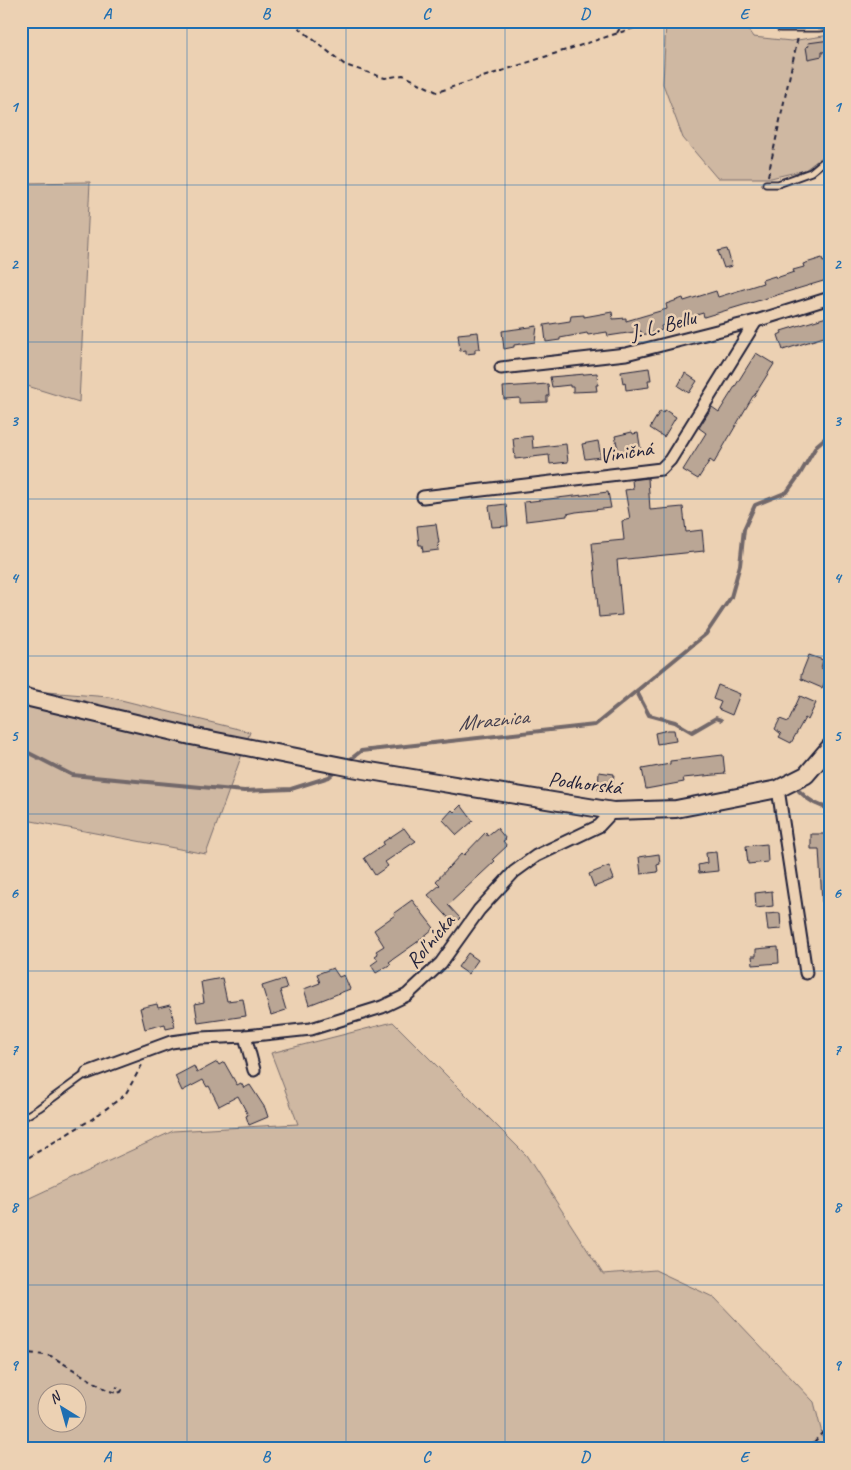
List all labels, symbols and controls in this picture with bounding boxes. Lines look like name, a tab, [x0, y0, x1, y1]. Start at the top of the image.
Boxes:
text: A	[103, 4, 113, 24]
text: B	[262, 4, 272, 24]
text: C	[422, 4, 432, 24]
text: D	[580, 4, 591, 24]
text: E	[740, 4, 751, 24]
text: 1	[10, 97, 19, 117]
text: 1	[833, 97, 842, 117]
text: 2	[10, 254, 19, 274]
text: 2	[833, 254, 842, 274]
street label: J. L. Bellu	[627, 304, 700, 346]
text: 3	[10, 411, 19, 431]
text: 3	[833, 411, 842, 431]
street label: Viničná	[597, 435, 656, 469]
text: 4	[10, 568, 19, 588]
text: 4	[833, 568, 842, 588]
water label: Mraznica	[456, 702, 533, 738]
text: 5	[11, 726, 20, 746]
text: 5	[834, 726, 843, 746]
street label: Podhorská	[547, 766, 625, 801]
text: 6	[10, 883, 19, 903]
text: 6	[833, 883, 842, 903]
street label: Roľnícka	[400, 907, 461, 973]
text: 7	[10, 1040, 19, 1060]
text: 7	[833, 1040, 842, 1060]
text: 8	[10, 1197, 19, 1217]
text: 8	[833, 1197, 842, 1217]
text: 9	[10, 1355, 19, 1375]
text: 9	[833, 1355, 842, 1375]
north arrow	[38, 1382, 88, 1432]
text: N	[46, 1387, 65, 1407]
text: A	[103, 1447, 113, 1467]
text: B	[262, 1447, 272, 1467]
text: C	[422, 1447, 432, 1467]
text: D	[580, 1447, 591, 1467]
text: E	[740, 1447, 751, 1467]

